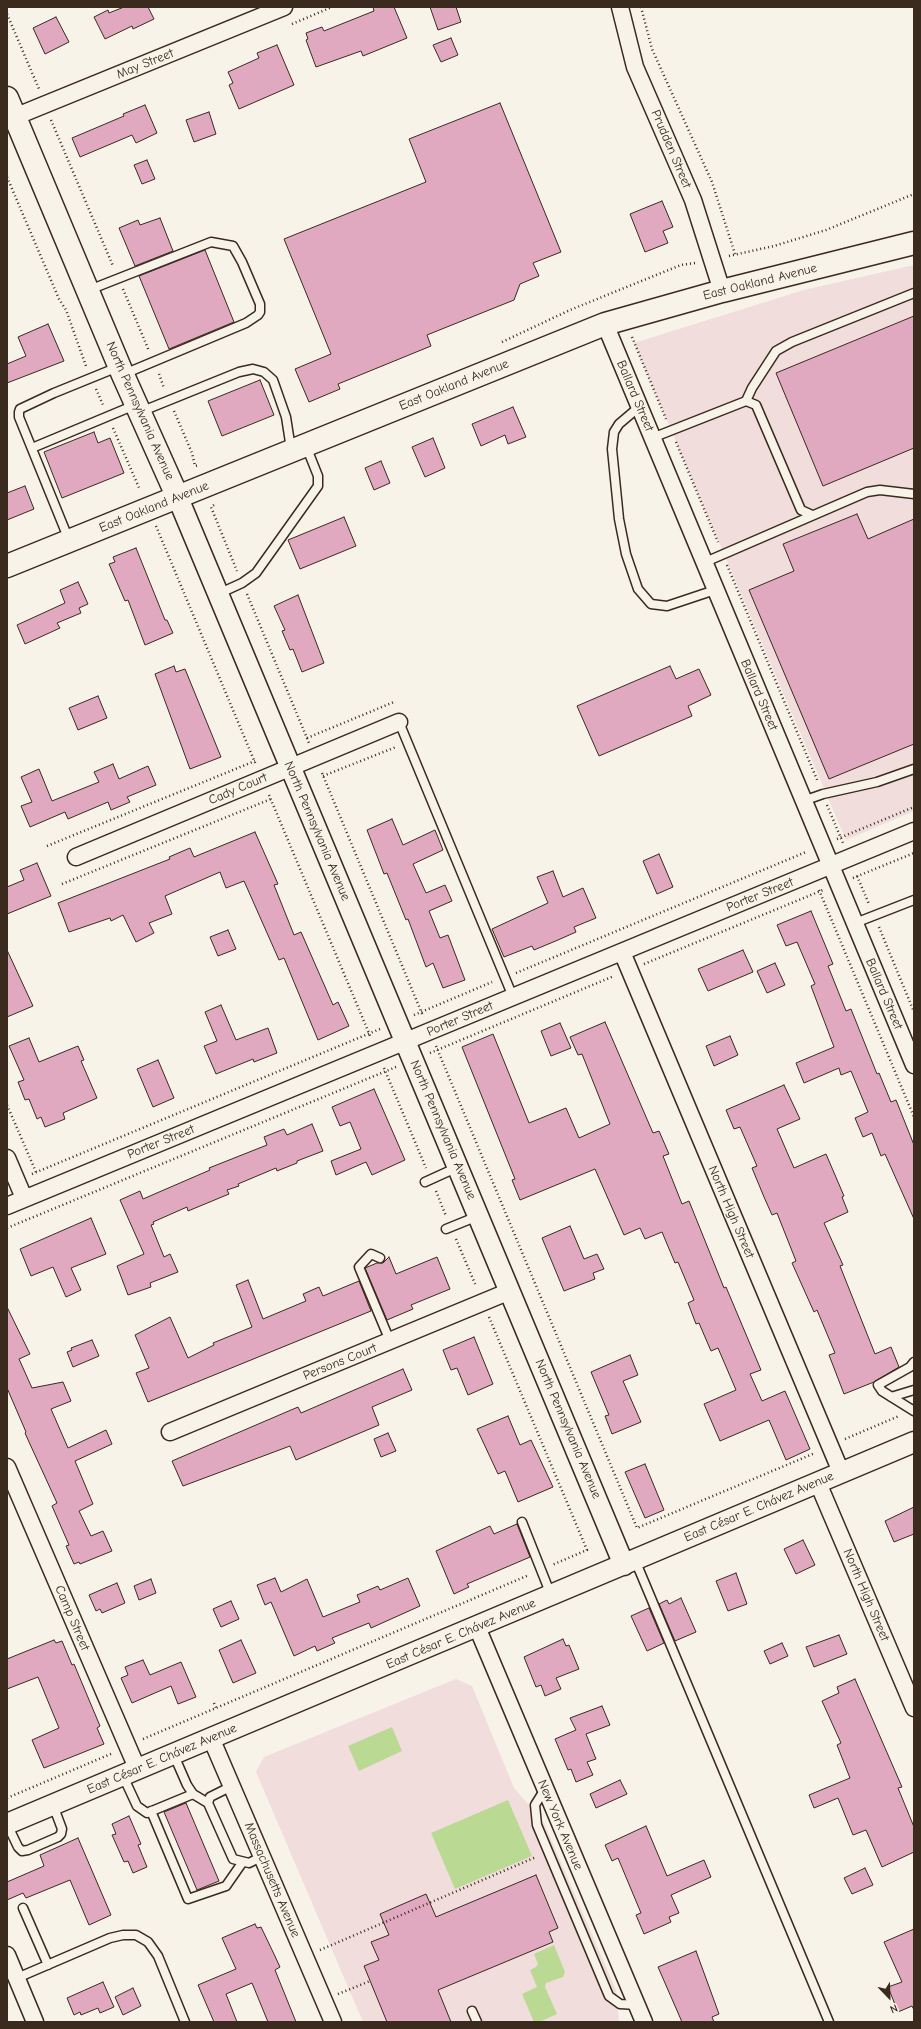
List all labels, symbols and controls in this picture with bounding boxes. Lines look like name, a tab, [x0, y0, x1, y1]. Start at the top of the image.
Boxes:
street label: May Street	[114, 45, 176, 83]
street label: Prudden Street	[648, 108, 694, 190]
street label: East Oakland Avenue	[701, 260, 819, 304]
street label: North Pennsylvania Avenue	[102, 339, 178, 483]
street label: East Oakland Avenue	[397, 356, 511, 414]
street label: Ballard Street	[613, 358, 657, 434]
street label: East Oakland Avenue	[97, 478, 211, 536]
street label: Ballard Street	[737, 657, 781, 733]
street label: North Pennsylvania Avenue	[281, 759, 353, 903]
street label: Cady Court	[206, 770, 270, 808]
street label: Porter Street	[724, 875, 796, 915]
street label: Ballard Street	[862, 956, 906, 1032]
street label: Porter Street	[424, 998, 496, 1040]
street label: North Pennsylvania Avenue	[407, 1058, 479, 1202]
street label: Porter Street	[125, 1122, 197, 1162]
street label: North High Street	[705, 1164, 757, 1260]
street label: Persons Court	[301, 1340, 379, 1384]
street label: North Pennsylvania Avenue	[532, 1357, 604, 1501]
street label: East César E. Chávez Avenue	[682, 1468, 836, 1546]
street label: North High Street	[840, 1547, 892, 1643]
street label: Camp Street	[51, 1583, 93, 1653]
street label: East César E. Chávez Avenue	[384, 1595, 538, 1673]
street label: East César E. Chávez Avenue	[85, 1720, 239, 1798]
street label: New York Avenue	[534, 1778, 586, 1872]
street label: Massachusetts Avenue	[241, 1820, 303, 1940]
north arrow	[869, 1977, 909, 2017]
text: N	[888, 2001, 900, 2016]

